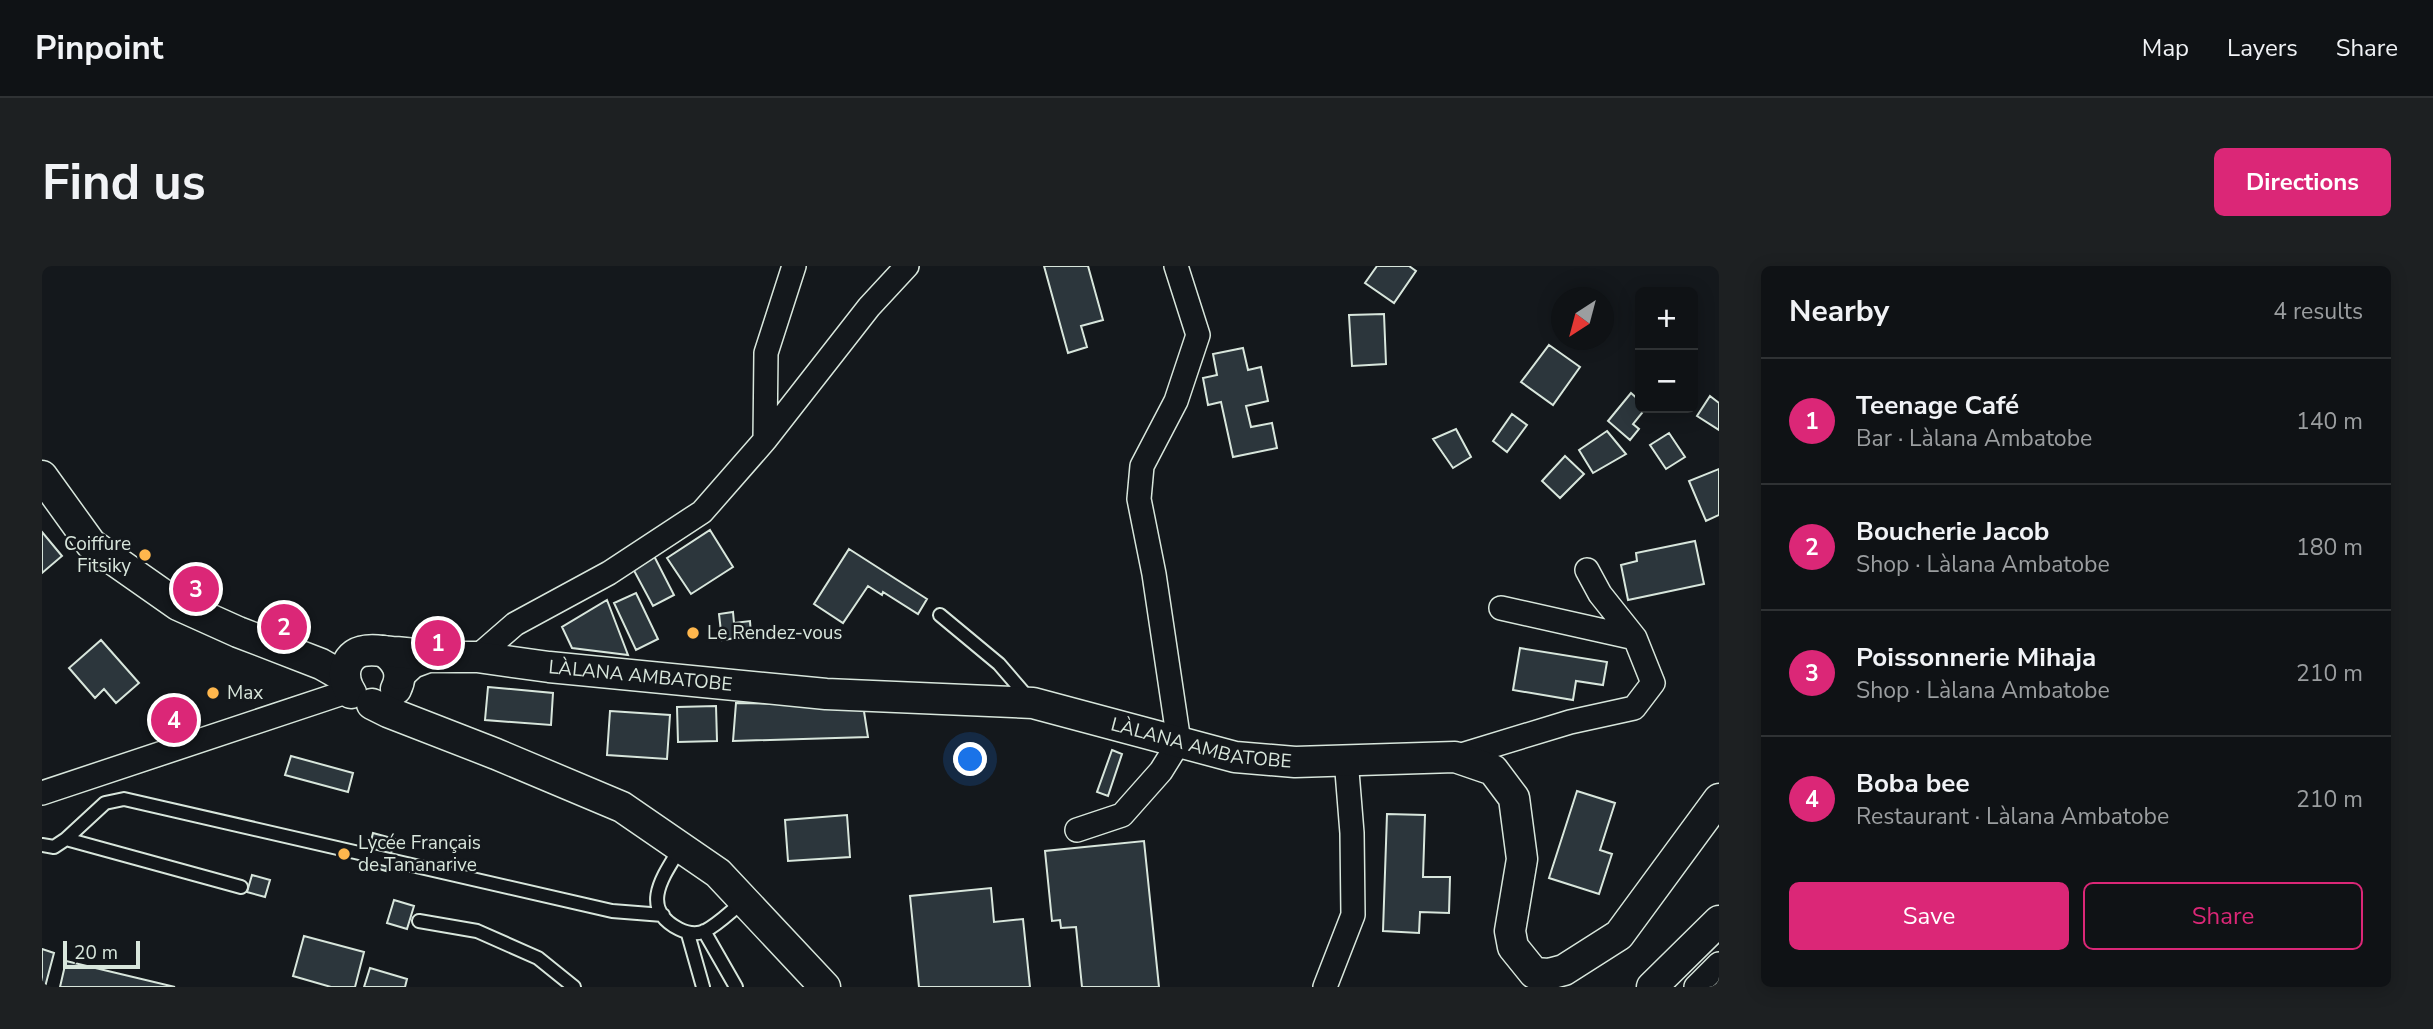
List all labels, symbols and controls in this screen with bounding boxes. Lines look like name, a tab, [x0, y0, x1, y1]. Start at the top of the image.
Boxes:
text: Pinpoint	[35, 26, 163, 71]
text: Map	[2142, 32, 2189, 64]
text: Layers	[2227, 32, 2298, 64]
text: Share	[2336, 32, 2398, 64]
button: Directions	[2214, 148, 2391, 216]
text: Find us	[42, 149, 206, 216]
north arrow	[1551, 287, 1614, 350]
map controls	[1635, 287, 1698, 413]
button: +	[1635, 287, 1698, 350]
text: Nearby	[1789, 291, 1889, 332]
text: 4 results	[2273, 296, 2363, 327]
button: −	[1635, 350, 1698, 413]
text: Teenage Café	[1856, 388, 2019, 423]
text: 1	[1805, 406, 1819, 437]
text: 140 m	[2296, 406, 2363, 437]
text: Bar · Làlana Ambatobe	[1856, 423, 2092, 454]
text: Boucherie Jacob	[1856, 514, 2049, 549]
place label: Coiffure Fitsiky	[64, 531, 131, 579]
text: 2	[1805, 532, 1819, 563]
text: 180 m	[2296, 532, 2363, 563]
marker: Coiffure Fitsiky	[137, 547, 153, 563]
text: Shop · Làlana Ambatobe	[1856, 549, 2110, 580]
pin: 3	[173, 563, 219, 615]
pin: 2	[261, 601, 307, 653]
pin: 1	[415, 617, 461, 669]
place label: Le Rendez-vous	[707, 620, 843, 646]
marker: Le Rendez-vous	[685, 625, 701, 641]
text: Poissonnerie Mihaja	[1856, 640, 2096, 675]
street label: LÀLANA AMBATOBE	[547, 654, 734, 698]
text: 3	[1805, 658, 1819, 689]
text: 210 m	[2296, 658, 2363, 689]
text: Shop · Làlana Ambatobe	[1856, 675, 2110, 706]
place label: Max	[227, 680, 263, 706]
marker: Max	[205, 685, 221, 701]
pin: 4	[151, 694, 197, 746]
street label: LÀLANA AMBATOBE	[1108, 711, 1293, 775]
your location	[953, 742, 987, 776]
text: Boba bee	[1856, 766, 1970, 801]
text: 4	[1805, 784, 1819, 815]
text: 210 m	[2296, 784, 2363, 815]
text: Restaurant · Làlana Ambatobe	[1856, 801, 2169, 832]
place label: Lycée Français de Tananarive	[358, 830, 481, 878]
marker: Lycée Français de Tananarive	[336, 846, 352, 862]
button: Save	[1789, 882, 2069, 950]
button: Share	[2083, 882, 2363, 950]
scale bar	[63, 938, 140, 970]
text: 20 m	[74, 940, 118, 966]

